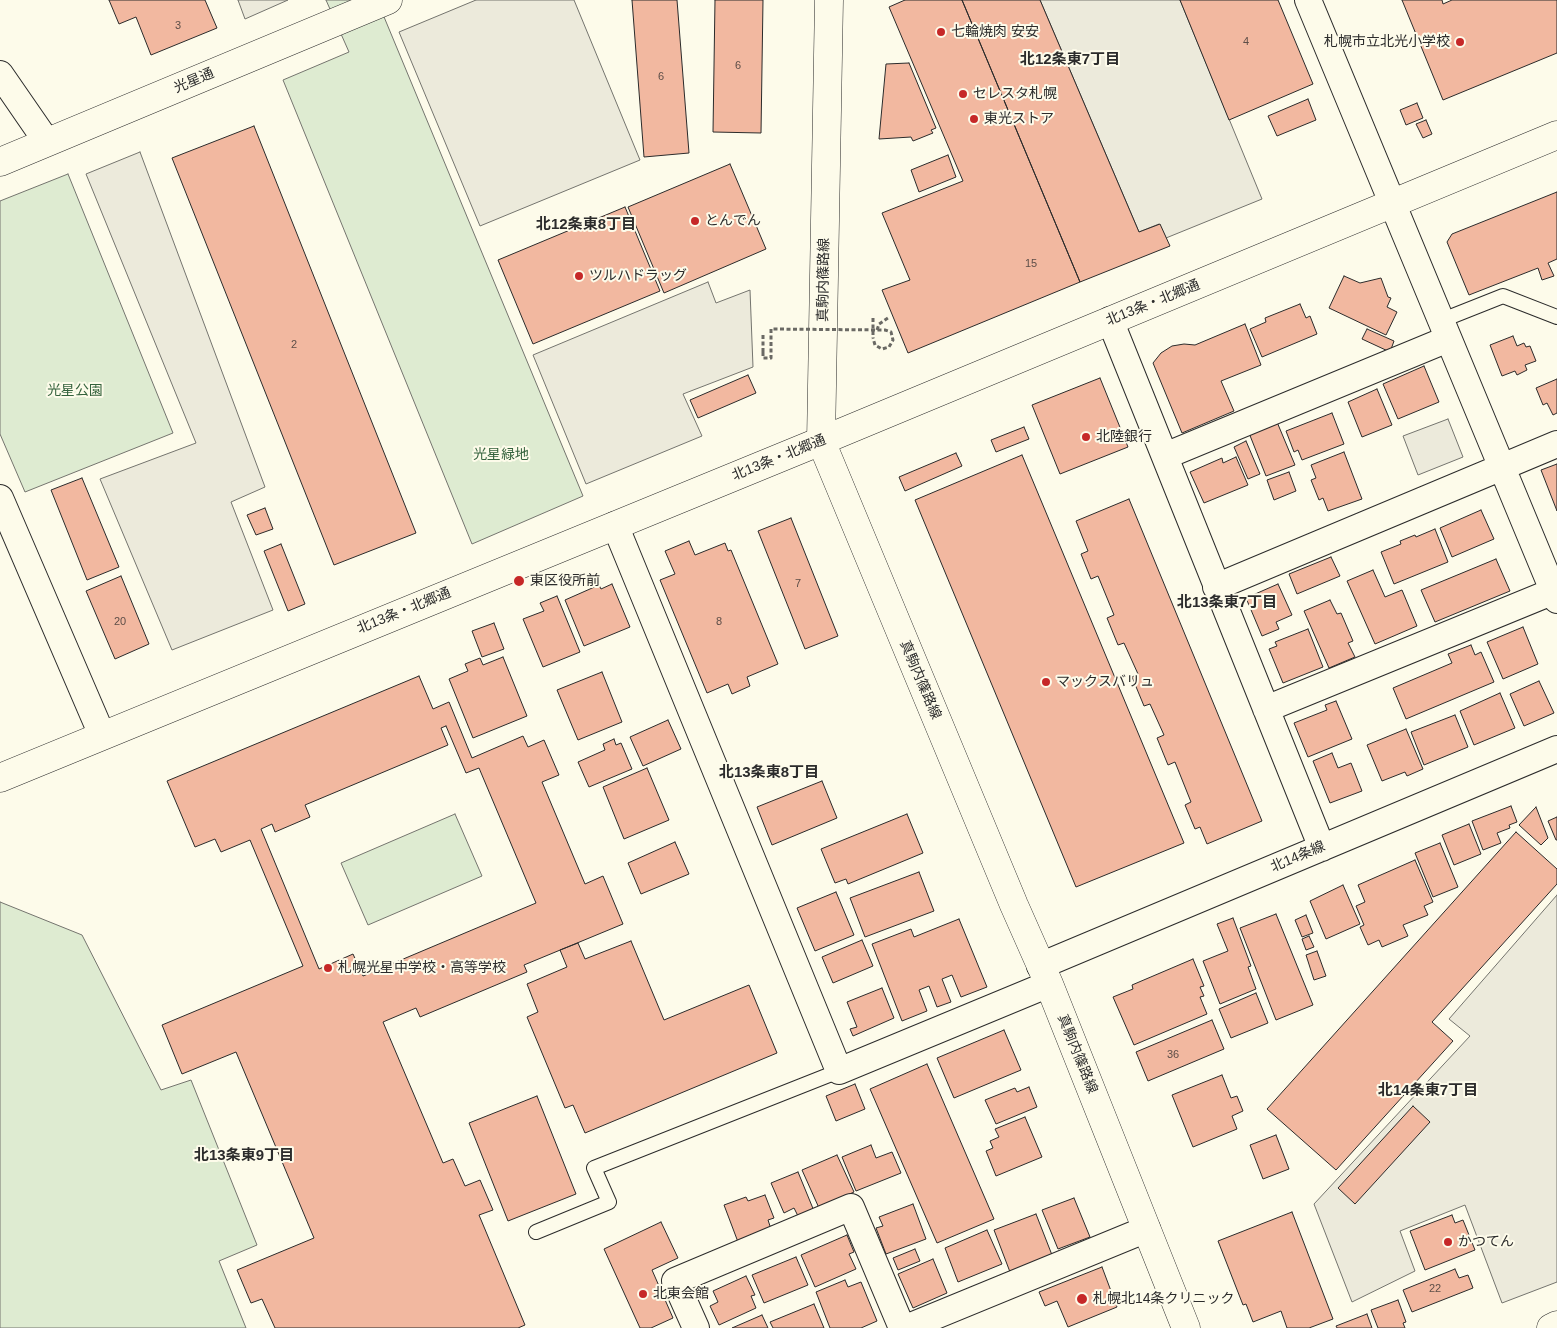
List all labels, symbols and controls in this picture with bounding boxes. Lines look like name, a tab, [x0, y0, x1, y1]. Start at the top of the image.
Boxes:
house number: 3	[175, 19, 181, 33]
place label: 七輪焼肉 安安	[951, 24, 1039, 40]
marker: 七輪焼肉 安安	[935, 26, 947, 38]
place label: 札幌市立北光小学校	[1324, 34, 1450, 50]
house number: 4	[1243, 35, 1249, 49]
marker: 札幌市立北光小学校	[1454, 36, 1466, 48]
district label: 北12条東7丁目	[1020, 51, 1120, 69]
house number: 6	[735, 59, 741, 73]
street label: 光星通	[171, 65, 217, 97]
house number: 6	[658, 70, 664, 84]
place label: セレスタ札幌	[973, 86, 1057, 102]
marker: セレスタ札幌	[957, 88, 969, 100]
place label: 東光ストア	[984, 111, 1054, 127]
marker: 東光ストア	[968, 113, 980, 125]
place label: とんでん	[705, 213, 761, 229]
marker: とんでん	[689, 215, 701, 227]
district label: 北12条東8丁目	[536, 216, 636, 234]
street label: 真駒内篠路線	[815, 238, 833, 322]
house number: 15	[1025, 257, 1037, 271]
place label: ツルハドラッグ	[589, 268, 687, 284]
marker: ツルハドラッグ	[573, 270, 585, 282]
street label: 北13条・北郷通	[1104, 277, 1202, 329]
house number: 2	[291, 338, 297, 352]
park label: 光星公園	[47, 383, 103, 399]
place label: 北陸銀行	[1096, 429, 1152, 445]
marker: 北陸銀行	[1080, 431, 1092, 443]
street label: 北13条・北郷通	[730, 432, 828, 484]
park label: 光星緑地	[473, 447, 529, 463]
place label: 東区役所前	[530, 573, 600, 589]
marker: 東区役所前	[512, 574, 526, 588]
house number: 7	[795, 577, 801, 591]
street label: 北13条・北郷通	[355, 585, 453, 637]
district label: 北13条東7丁目	[1177, 594, 1277, 612]
house number: 20	[114, 615, 126, 629]
house number: 8	[716, 615, 722, 629]
street label: 真駒内篠路線	[896, 638, 944, 722]
place label: マックスバリュ	[1056, 674, 1154, 690]
marker: マックスバリュ	[1040, 676, 1052, 688]
district label: 北13条東8丁目	[719, 764, 819, 782]
street label: 北14条線	[1268, 838, 1328, 876]
place label: 札幌光星中学校・高等学校	[338, 960, 506, 976]
marker: 札幌光星中学校・高等学校	[322, 962, 334, 974]
street label: 真駒内篠路線	[1053, 1012, 1101, 1096]
house number: 36	[1167, 1048, 1179, 1062]
district label: 北14条東7丁目	[1378, 1082, 1478, 1100]
district label: 北13条東9丁目	[194, 1147, 294, 1165]
place label: かつてん	[1458, 1234, 1514, 1250]
marker: かつてん	[1442, 1236, 1454, 1248]
house number: 22	[1429, 1282, 1441, 1296]
place label: 北東会館	[653, 1286, 709, 1302]
marker: 北東会館	[637, 1288, 649, 1300]
place label: 札幌北14条クリニック	[1093, 1291, 1235, 1307]
marker: 札幌北14条クリニック	[1075, 1292, 1089, 1306]

